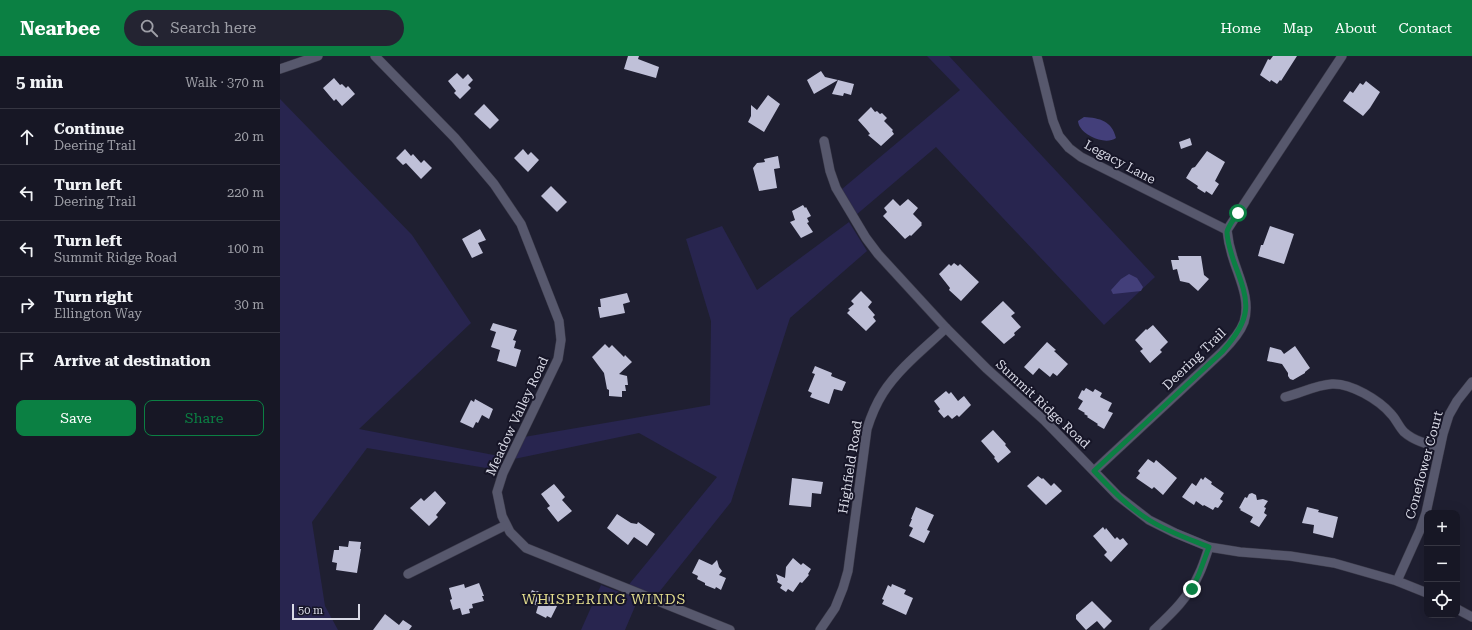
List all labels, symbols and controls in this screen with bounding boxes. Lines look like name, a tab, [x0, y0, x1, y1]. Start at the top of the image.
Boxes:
search box	[124, 10, 404, 46]
text: Nearbee	[20, 17, 100, 40]
icon: search	[138, 17, 160, 39]
text: Search here	[170, 19, 256, 37]
text: Home	[1220, 20, 1261, 36]
text: Map	[1283, 20, 1313, 36]
text: About	[1335, 20, 1377, 36]
text: Contact	[1399, 20, 1452, 36]
text: 5 min	[16, 72, 63, 92]
text: Walk · 370 m	[185, 75, 264, 90]
text: Continue	[54, 120, 124, 138]
icon: ahead	[16, 126, 38, 148]
text: 20 m	[234, 129, 264, 144]
street label: Legacy Lane	[1082, 137, 1158, 187]
text: Deering Trail	[54, 138, 136, 153]
text: Turn left	[54, 176, 122, 194]
icon: left	[16, 182, 38, 204]
text: 220 m	[227, 185, 264, 200]
text: Deering Trail	[54, 194, 136, 209]
route start	[1229, 204, 1247, 222]
text: Turn left	[54, 232, 122, 250]
icon: left	[16, 238, 38, 260]
text: 100 m	[227, 241, 264, 256]
text: Summit Ridge Road	[54, 250, 177, 265]
text: Turn right	[54, 288, 133, 306]
icon: right	[16, 294, 38, 316]
text: 30 m	[234, 297, 264, 312]
text: Ellington Way	[54, 306, 142, 321]
street label: Deering Trail	[1159, 325, 1229, 393]
icon: arrive	[16, 350, 38, 372]
text: Arrive at destination	[54, 352, 210, 370]
street label: Meadow Valley Road	[483, 354, 551, 478]
street label: Summit Ridge Road	[993, 357, 1094, 452]
button: Save	[16, 400, 136, 436]
button: Share	[144, 400, 264, 436]
street label: Coneflower Court	[1402, 409, 1446, 521]
street label: Highfield Road	[835, 419, 865, 515]
map controls	[1424, 510, 1460, 618]
button: +	[1424, 510, 1460, 546]
button: −	[1424, 546, 1460, 582]
route end	[1183, 580, 1201, 598]
button: locate	[1424, 582, 1460, 618]
district label: WHISPERING WINDS	[522, 591, 686, 607]
scale bar	[292, 602, 360, 621]
text: 50 m	[298, 604, 323, 617]

